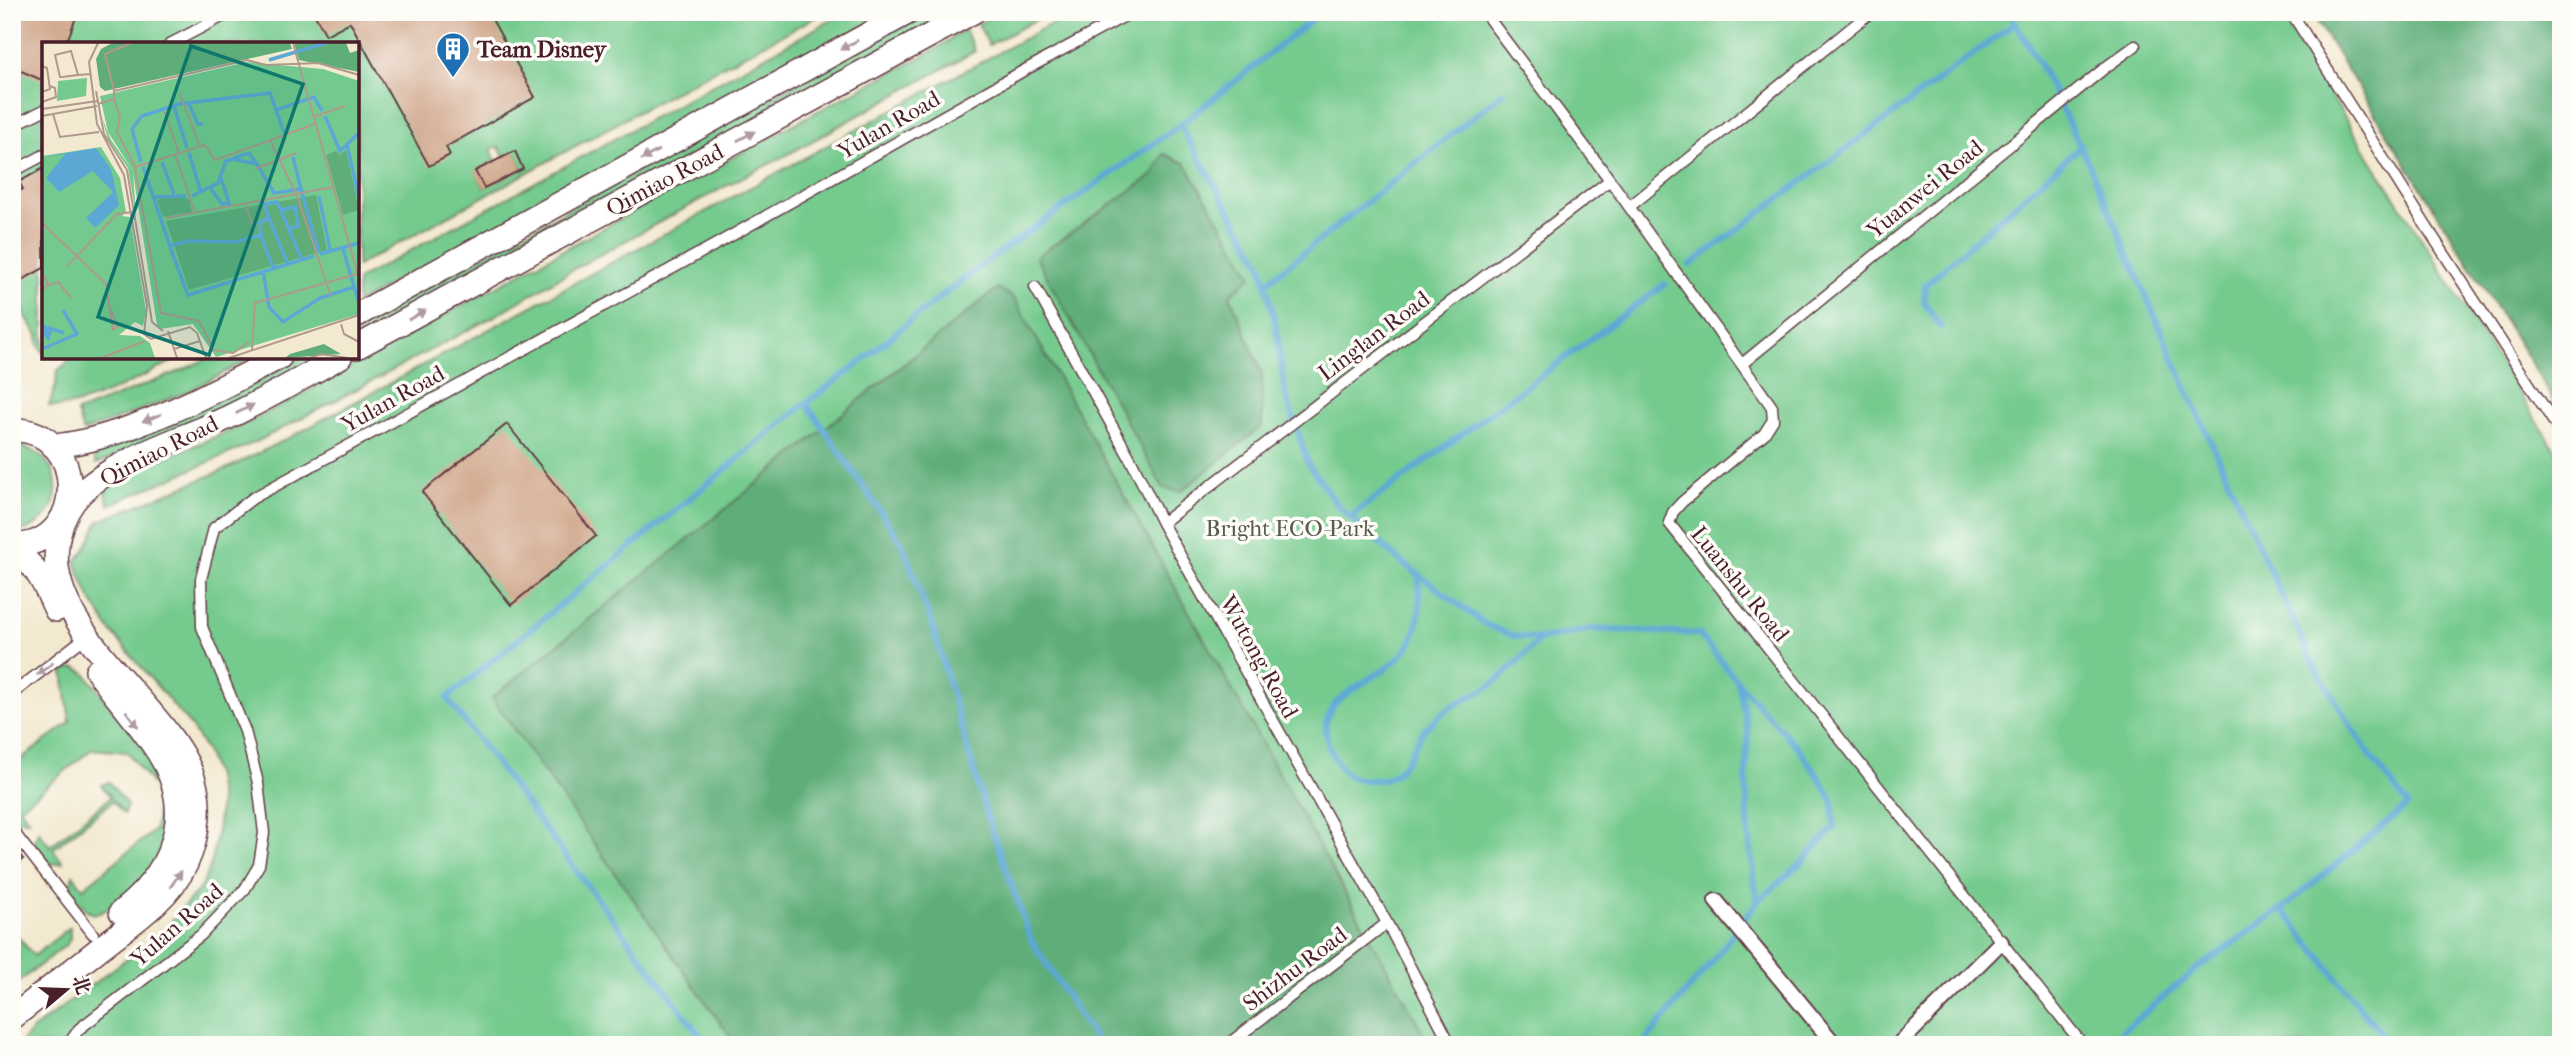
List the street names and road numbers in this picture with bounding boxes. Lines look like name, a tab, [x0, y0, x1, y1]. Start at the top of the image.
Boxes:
street label: Yulan Road	[832, 85, 945, 166]
street label: Yuanwei Road	[1861, 134, 1989, 245]
street label: Qimiao Road	[602, 138, 729, 222]
street label: Linglan Road	[1313, 285, 1436, 387]
street label: Yulan Road	[336, 359, 450, 439]
street label: Qimiao Road	[95, 409, 223, 492]
street label: Luanshu Road	[1685, 521, 1795, 648]
street label: Wutong Road	[1214, 590, 1304, 724]
street label: Yulan Road	[125, 877, 229, 973]
street label: Shizhu Road	[1238, 921, 1353, 1017]

